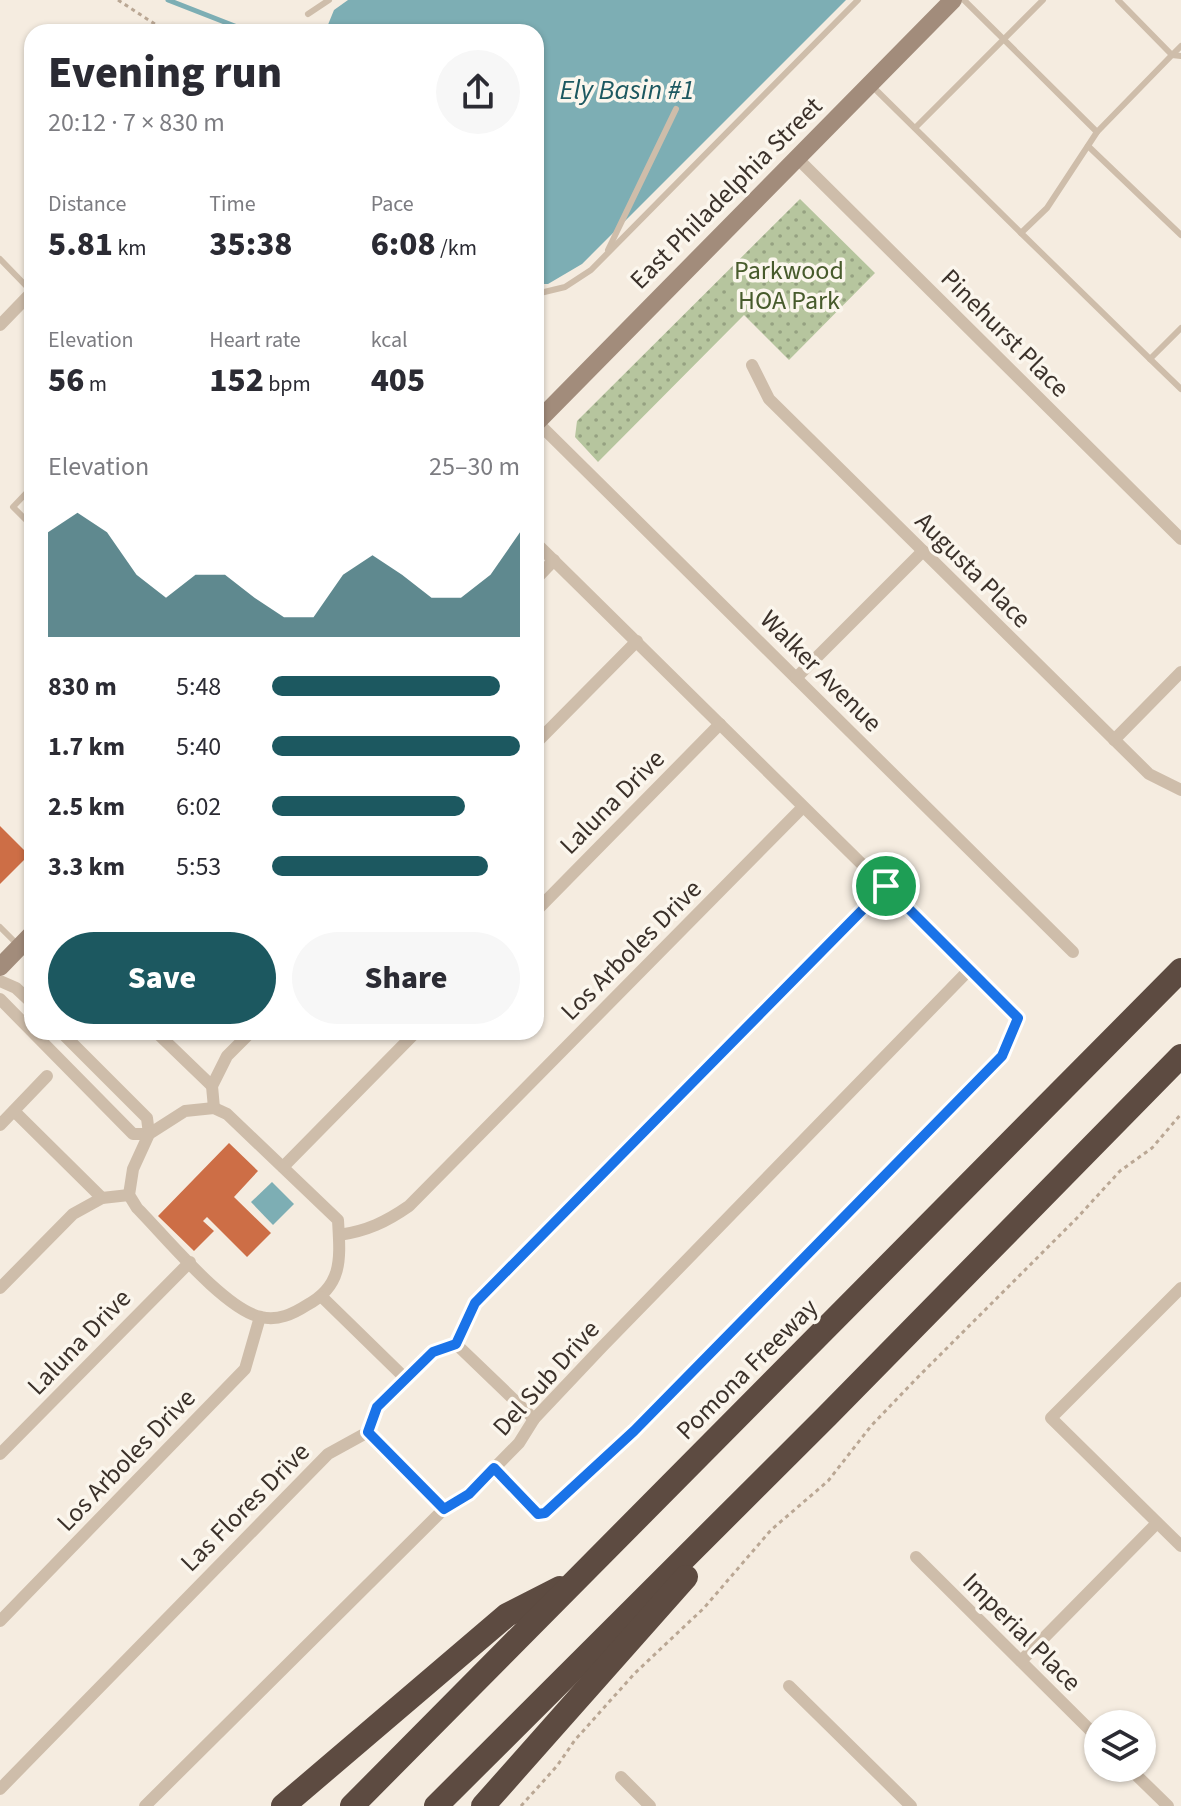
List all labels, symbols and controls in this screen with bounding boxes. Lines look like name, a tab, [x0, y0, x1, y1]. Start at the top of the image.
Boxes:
text: Evening run	[48, 42, 282, 105]
button: share	[436, 50, 520, 134]
water label: Ely Basin #1	[559, 70, 695, 110]
street label: East Philadelphia Street	[622, 88, 831, 297]
text: 20:12 · 7 × 830 m	[48, 104, 225, 141]
text: Distance	[48, 188, 126, 220]
text: Time	[209, 188, 256, 220]
text: Pace	[371, 188, 414, 220]
text: 5.81	[48, 220, 113, 269]
text: 35:38	[209, 220, 293, 269]
text: 6:08	[371, 220, 436, 269]
text: km	[113, 232, 147, 264]
text: /km	[436, 232, 477, 264]
park label: Parkwood HOA Park	[734, 252, 844, 319]
street label: Pinehurst Place	[932, 260, 1078, 406]
text: Elevation	[48, 324, 134, 356]
text: Heart rate	[209, 324, 301, 356]
text: kcal	[371, 324, 408, 356]
text: 56	[48, 356, 84, 405]
text: 152	[209, 356, 264, 405]
text: 405	[371, 356, 425, 405]
text: m	[84, 368, 107, 400]
text: bpm	[264, 368, 311, 400]
text: Elevation	[48, 448, 149, 485]
text: 25–30 m	[429, 448, 520, 485]
street label: Augusta Place	[907, 504, 1039, 636]
street label: Walker Avenue	[752, 602, 890, 740]
text: 830 m	[48, 668, 117, 705]
text: 5:48	[176, 668, 221, 705]
text: 1.7 km	[48, 728, 125, 765]
text: 5:40	[176, 728, 221, 765]
street label: Laluna Drive	[551, 741, 673, 863]
text: 2.5 km	[48, 788, 125, 825]
text: 6:02	[176, 788, 221, 825]
text: 3.3 km	[48, 848, 125, 885]
text: 5:53	[176, 848, 221, 885]
pin	[852, 852, 920, 920]
icon: arrive	[864, 864, 908, 908]
street label: Los Arboles Drive	[552, 871, 710, 1029]
button: Save	[48, 932, 276, 1024]
button: Share	[292, 932, 520, 1024]
street label: Laluna Drive	[19, 1280, 139, 1404]
street label: Pomona Freeway	[668, 1290, 826, 1448]
street label: Del Sub Drive	[484, 1312, 608, 1444]
street label: Los Arboles Drive	[48, 1380, 204, 1540]
street label: Las Flores Drive	[172, 1434, 318, 1580]
street label: Imperial Place	[954, 1564, 1090, 1700]
map controls	[1084, 1710, 1156, 1782]
button: layers	[1084, 1710, 1156, 1782]

